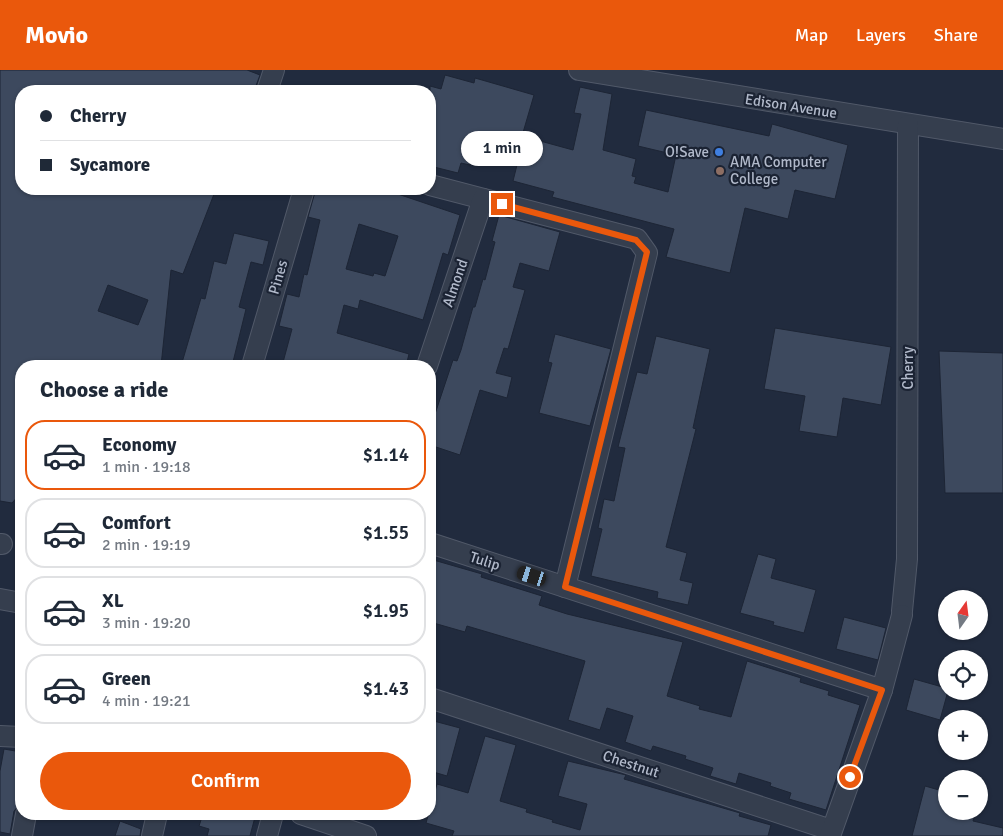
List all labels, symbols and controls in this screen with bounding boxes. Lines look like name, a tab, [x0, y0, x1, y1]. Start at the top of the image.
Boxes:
text: Movio	[25, 20, 88, 50]
text: Map	[795, 24, 828, 46]
text: Layers	[856, 24, 906, 46]
text: Share	[934, 24, 978, 46]
street label: Edison Avenue	[744, 90, 838, 122]
text: Cherry	[70, 104, 127, 128]
callout: 1 min	[461, 132, 543, 166]
text: 1 min	[483, 138, 521, 158]
place label: O!Save	[665, 143, 709, 161]
marker: O!Save	[713, 146, 725, 158]
text: Sycamore	[70, 153, 150, 177]
place label: AMA Computer College	[730, 153, 827, 188]
marker: AMA Computer College	[714, 165, 726, 177]
route end	[491, 193, 513, 215]
street label: Pines	[265, 257, 292, 296]
street label: Almond	[438, 257, 472, 309]
street label: Cherry	[899, 346, 917, 390]
text: Choose a ride	[40, 376, 168, 403]
icon: car	[42, 433, 87, 478]
text: Economy	[102, 433, 176, 457]
text: $1.14	[363, 443, 409, 467]
text: 1 min · 19:18	[102, 457, 191, 477]
icon: car	[42, 511, 87, 556]
text: Comfort	[102, 511, 171, 535]
text: $1.55	[363, 521, 409, 545]
text: 2 min · 19:19	[102, 535, 191, 555]
street label: Tulip	[468, 548, 502, 574]
car	[515, 564, 548, 588]
icon: car	[42, 589, 87, 634]
text: XL	[102, 589, 124, 613]
north arrow	[938, 590, 988, 640]
map controls	[938, 590, 988, 820]
text: $1.95	[363, 599, 409, 623]
text: 3 min · 19:20	[102, 613, 191, 633]
button: locate	[938, 650, 988, 700]
icon: car	[42, 667, 87, 712]
text: Green	[102, 667, 151, 691]
text: $1.43	[363, 677, 409, 701]
text: 4 min · 19:21	[102, 691, 191, 711]
button: +	[938, 710, 988, 760]
street label: Chestnut	[601, 746, 661, 782]
button: Confirm	[40, 752, 411, 810]
route start	[839, 766, 861, 788]
button: −	[938, 770, 988, 820]

